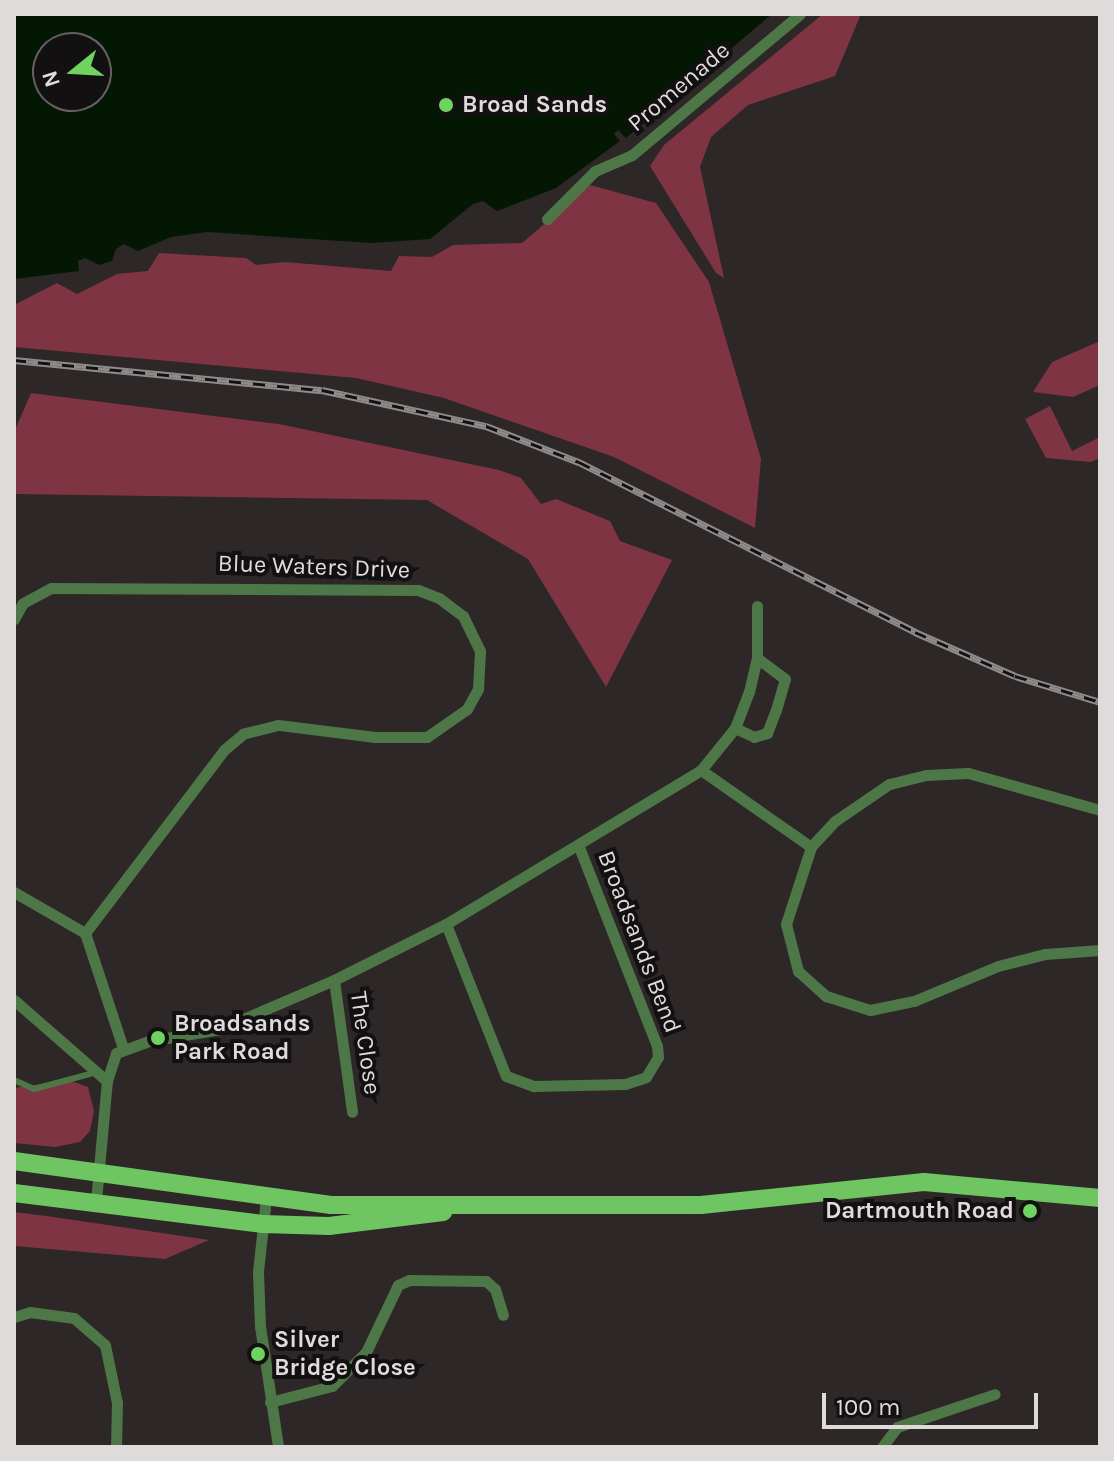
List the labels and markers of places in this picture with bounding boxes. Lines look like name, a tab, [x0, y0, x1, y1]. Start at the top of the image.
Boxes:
place label: Broad Sands	[462, 91, 607, 119]
marker: Broad Sands	[437, 96, 455, 114]
place label: Broadsands Park Road	[174, 1010, 310, 1066]
marker: Broadsands Park Road	[149, 1029, 167, 1047]
place label: Dartmouth Road	[825, 1197, 1014, 1225]
marker: Dartmouth Road	[1021, 1202, 1039, 1220]
place label: Silver Bridge Close	[274, 1326, 416, 1382]
marker: Silver Bridge Close	[249, 1345, 267, 1363]

